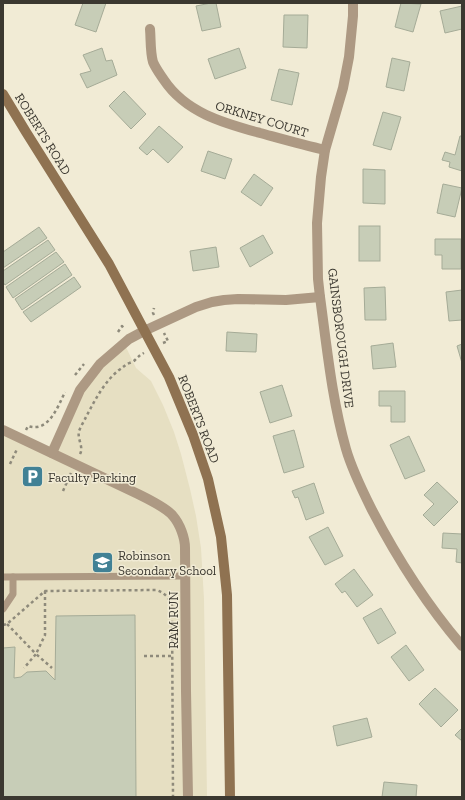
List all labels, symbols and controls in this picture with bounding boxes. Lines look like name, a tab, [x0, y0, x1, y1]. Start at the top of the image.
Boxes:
street label: ROBERTS ROAD	[12, 90, 74, 178]
street label: ORKNEY COURT	[214, 98, 310, 140]
street label: GAINSBOROUGH DRIVE	[325, 267, 357, 409]
street label: ROBERTS ROAD	[175, 373, 223, 465]
parking icon: Faculty Parking	[20, 464, 46, 490]
place label: Faculty Parking	[48, 470, 136, 485]
place label: Robinson Secondary School	[118, 548, 217, 578]
school or university icon: Robinson Secondary School	[90, 549, 116, 575]
street label: RAM RUN	[166, 591, 181, 649]

